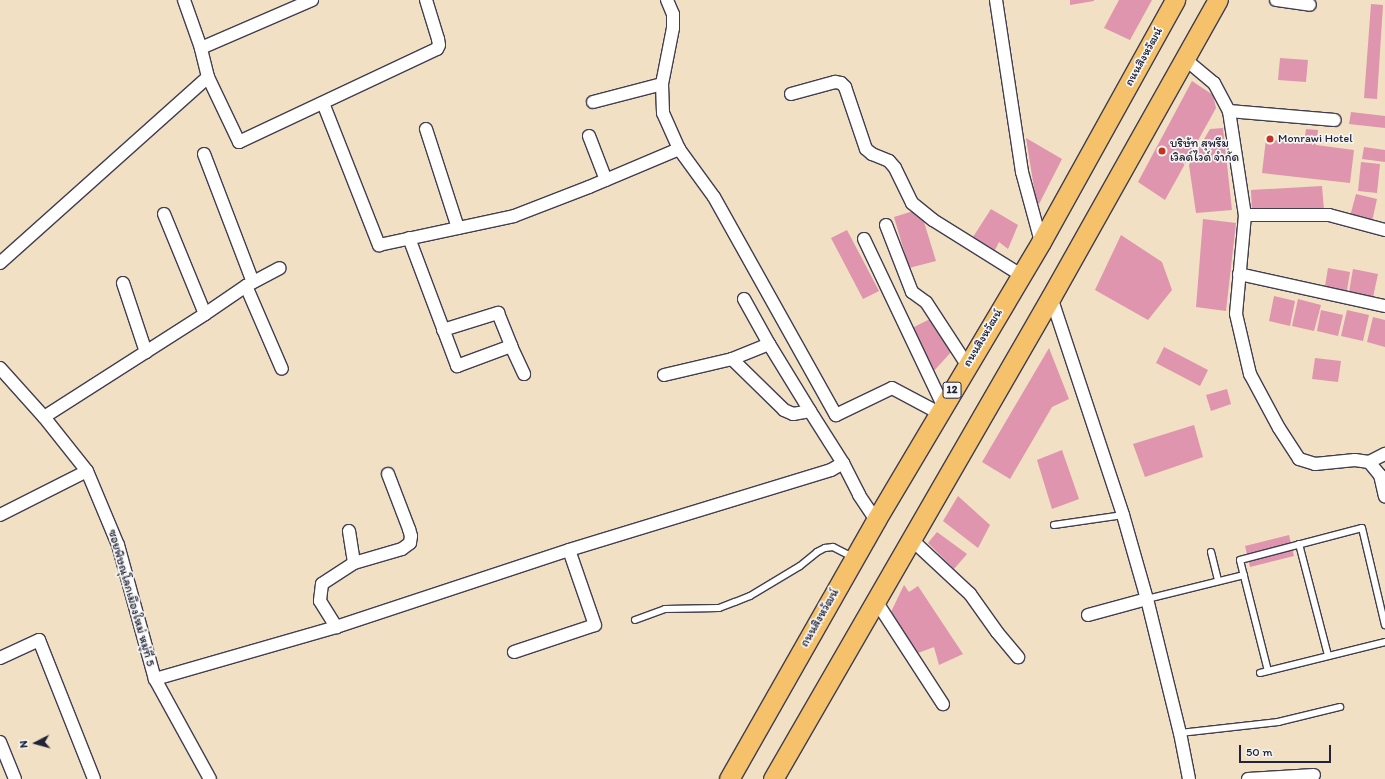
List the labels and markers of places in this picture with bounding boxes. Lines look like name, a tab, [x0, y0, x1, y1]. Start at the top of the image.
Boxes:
place label: Monrawi Hotel	[1278, 132, 1353, 146]
marker: Monrawi Hotel	[1265, 134, 1275, 144]
place label: บริษัท สุพรีม เวิลด์ไวด์ จำกัด	[1170, 137, 1239, 165]
marker: บริษัท สุพรีม เวิลด์ไวด์ จำกัด	[1157, 146, 1167, 156]

